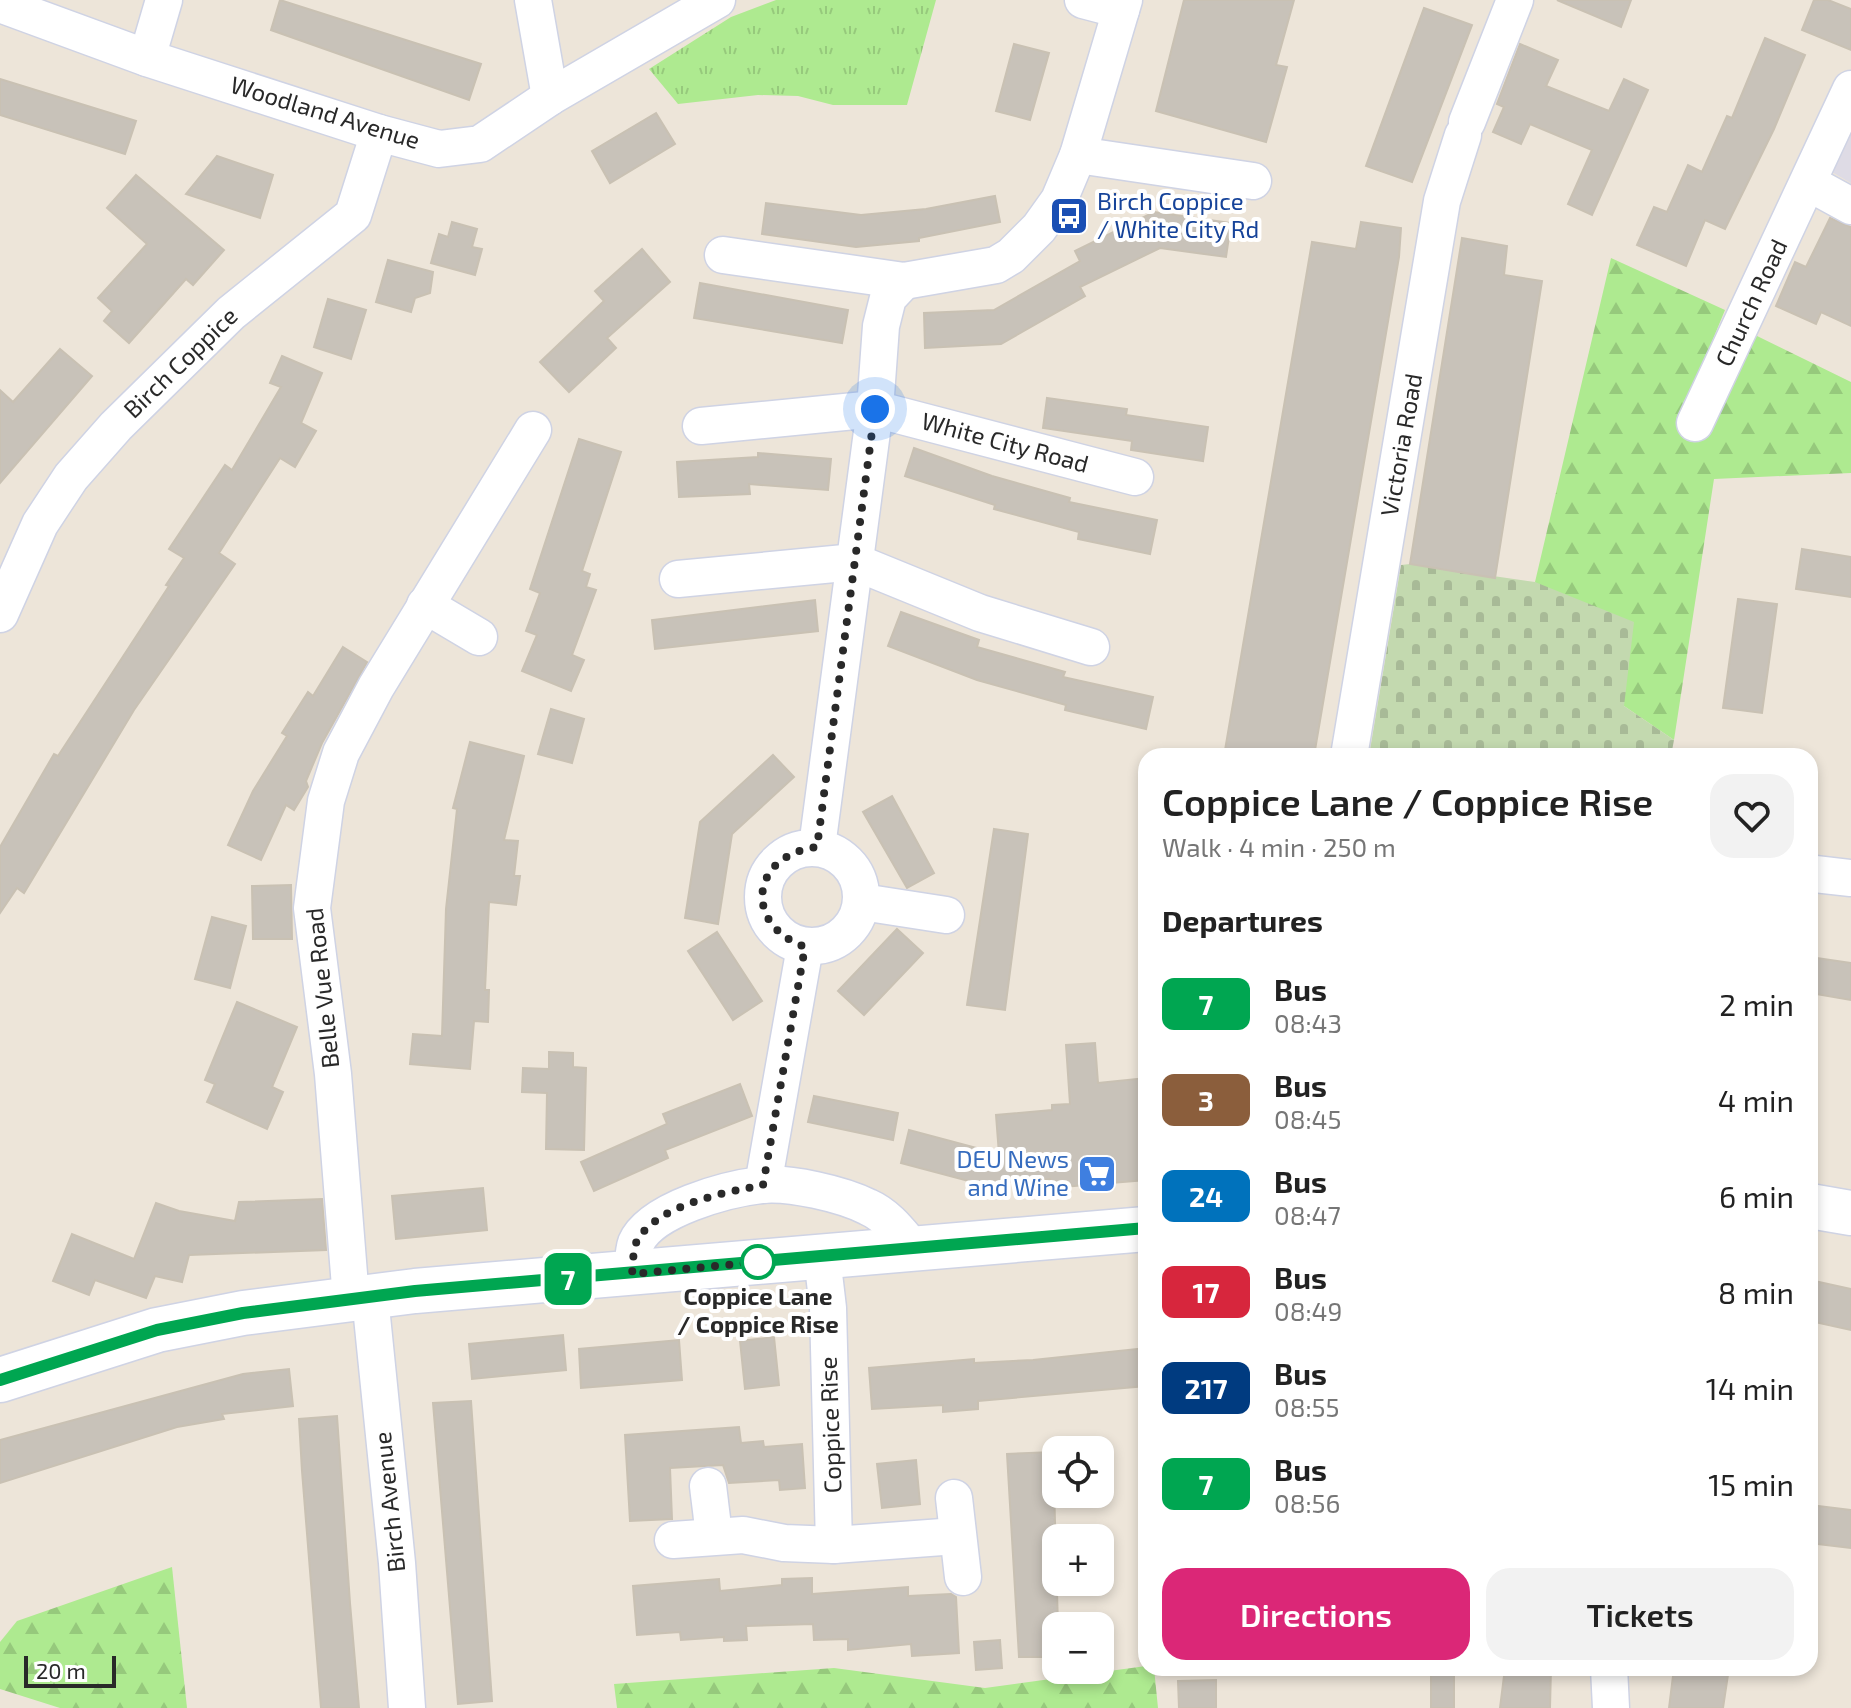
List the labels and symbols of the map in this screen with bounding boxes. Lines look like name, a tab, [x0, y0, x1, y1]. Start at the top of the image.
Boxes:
street label: Woodland Avenue	[227, 69, 424, 154]
place label: Birch Coppice / White City Rd	[1097, 186, 1259, 243]
bus stop icon: Birch Coppice / White City Rd	[1048, 195, 1090, 237]
street label: Church Road	[1709, 234, 1793, 371]
street label: Birch Coppice	[117, 301, 243, 423]
street label: Victoria Road	[1374, 371, 1427, 518]
your location	[855, 389, 895, 429]
street label: White City Road	[919, 405, 1092, 478]
street label: Belle Vue Road	[299, 907, 344, 1070]
place label: DEU News and Wine	[957, 1144, 1069, 1201]
supermarket icon: DEU News and Wine	[1076, 1153, 1118, 1195]
marker: Coppice Lane / Coppice Rise	[741, 1245, 775, 1279]
line badge: 7	[542, 1253, 594, 1305]
place label: Coppice Lane / Coppice Rise	[677, 1281, 839, 1338]
street label: Coppice Rise	[813, 1356, 846, 1494]
street label: Birch Avenue	[367, 1431, 410, 1574]
scale bar	[24, 1652, 116, 1688]

